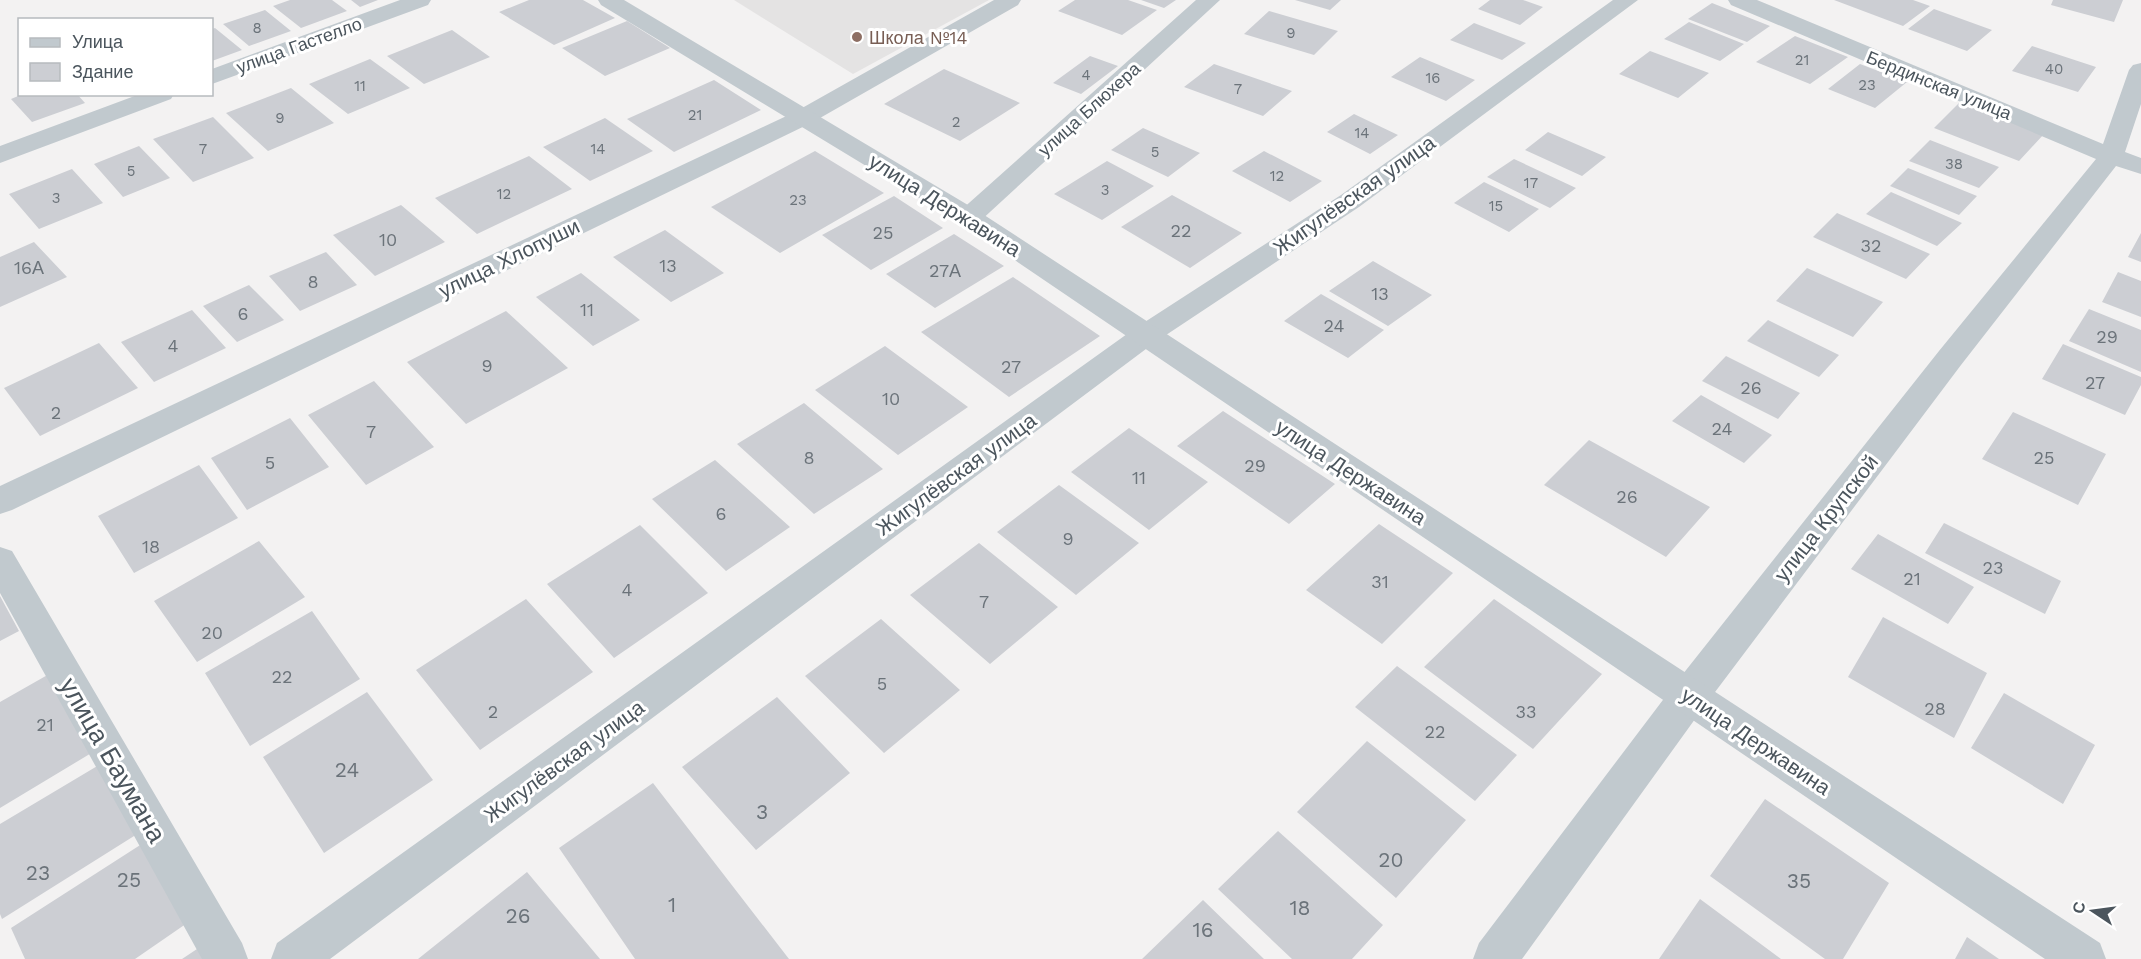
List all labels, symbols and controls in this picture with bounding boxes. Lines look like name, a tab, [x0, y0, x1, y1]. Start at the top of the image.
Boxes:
street label: улица Гастелло	[233, 13, 365, 77]
legend	[18, 18, 213, 96]
house number: 8	[252, 19, 262, 37]
house number: 9	[1286, 24, 1296, 42]
place label: Школа №14	[869, 27, 968, 48]
marker: Школа №14	[850, 30, 864, 44]
text: Улица	[72, 31, 124, 52]
street label: Бердинская улица	[1863, 46, 2016, 124]
house number: 21	[1795, 51, 1809, 69]
street label: улица Блюхера	[1034, 57, 1145, 160]
house number: 40	[2045, 60, 2063, 78]
text: Здание	[72, 61, 133, 82]
house number: 4	[1081, 66, 1091, 84]
house number: 16	[1426, 69, 1440, 87]
house number: 23	[1858, 76, 1876, 94]
house number: 11	[354, 77, 366, 95]
house number: 7	[1234, 80, 1242, 98]
house number: 21	[688, 106, 702, 124]
house number: 9	[275, 109, 285, 127]
house number: 2	[952, 113, 960, 131]
house number: 14	[1354, 124, 1370, 142]
street label: Жигулёвская улица	[1268, 130, 1440, 260]
house number: 7	[199, 140, 207, 158]
house number: 14	[590, 140, 606, 158]
house number: 5	[1151, 143, 1159, 161]
street label: улица Державина	[864, 148, 1026, 262]
house number: 38	[1945, 155, 1963, 173]
house number: 5	[127, 162, 135, 180]
house number: 12	[1270, 167, 1284, 185]
house number: 17	[1524, 174, 1538, 192]
house number: 3	[1101, 181, 1109, 199]
house number: 12	[497, 185, 511, 203]
house number: 3	[52, 189, 60, 207]
house number: 23	[789, 191, 807, 209]
house number: 15	[1489, 197, 1503, 215]
street label: улица Хлопуши	[435, 213, 583, 303]
house number: 22	[1171, 220, 1192, 241]
house number: 25	[873, 222, 893, 243]
house number: 10	[379, 229, 397, 250]
house number: 32	[1861, 235, 1882, 256]
house number: 13	[659, 255, 677, 276]
house number: 16А	[14, 257, 44, 278]
house number: 27А	[929, 260, 961, 281]
house number: 8	[307, 271, 319, 292]
house number: 13	[1371, 283, 1389, 304]
house number: 11	[580, 299, 594, 320]
house number: 6	[238, 303, 248, 324]
house number: 24	[1324, 315, 1344, 336]
house number: 29	[2096, 326, 2118, 347]
house number: 4	[168, 335, 179, 356]
house number: 9	[481, 355, 493, 376]
house number: 27	[1001, 356, 1021, 377]
house number: 27	[2085, 372, 2105, 393]
house number: 26	[1740, 377, 1762, 398]
house number: 10	[882, 388, 900, 409]
house number: 2	[51, 402, 61, 423]
street label: Жигулёвская улица	[871, 407, 1041, 540]
street label: улица Державина	[1271, 414, 1431, 530]
house number: 24	[1712, 418, 1732, 439]
house number: 7	[366, 421, 376, 442]
house number: 8	[803, 447, 815, 468]
house number: 25	[2034, 447, 2054, 468]
street label: улица Крупской	[1769, 450, 1883, 586]
house number: 5	[265, 452, 275, 473]
house number: 29	[1244, 455, 1266, 476]
house number: 11	[1132, 467, 1146, 488]
house number: 26	[1616, 486, 1638, 507]
house number: 6	[716, 503, 726, 524]
house number: 9	[1062, 528, 1074, 549]
house number: 18	[142, 536, 160, 557]
house number: 23	[1983, 557, 2004, 578]
house number: 21	[1903, 568, 1921, 589]
house number: 31	[1371, 571, 1389, 592]
house number: 4	[622, 579, 633, 600]
house number: 7	[979, 591, 989, 612]
house number: 20	[201, 622, 223, 643]
house number: 22	[272, 666, 293, 687]
street label: улица Баумана	[54, 672, 173, 848]
house number: 5	[877, 673, 887, 694]
street label: улица Державина	[1677, 682, 1836, 800]
street label: Жигулёвская улица	[479, 694, 649, 827]
house number: 28	[1924, 698, 1946, 719]
house number: 2	[488, 701, 498, 722]
house number: 33	[1516, 701, 1537, 722]
house number: 21	[36, 714, 54, 735]
house number: 22	[1425, 721, 1446, 742]
house number: 24	[335, 757, 359, 782]
house number: 3	[756, 799, 768, 824]
house number: 20	[1378, 847, 1404, 872]
house number: 23	[26, 860, 50, 885]
house number: 25	[117, 867, 141, 892]
house number: 35	[1787, 868, 1811, 893]
north arrow	[2063, 881, 2123, 941]
house number: 1	[668, 892, 676, 917]
house number: 18	[1289, 895, 1311, 920]
text: С	[2068, 900, 2090, 916]
house number: 26	[505, 903, 531, 928]
house number: 16	[1193, 917, 1213, 942]

